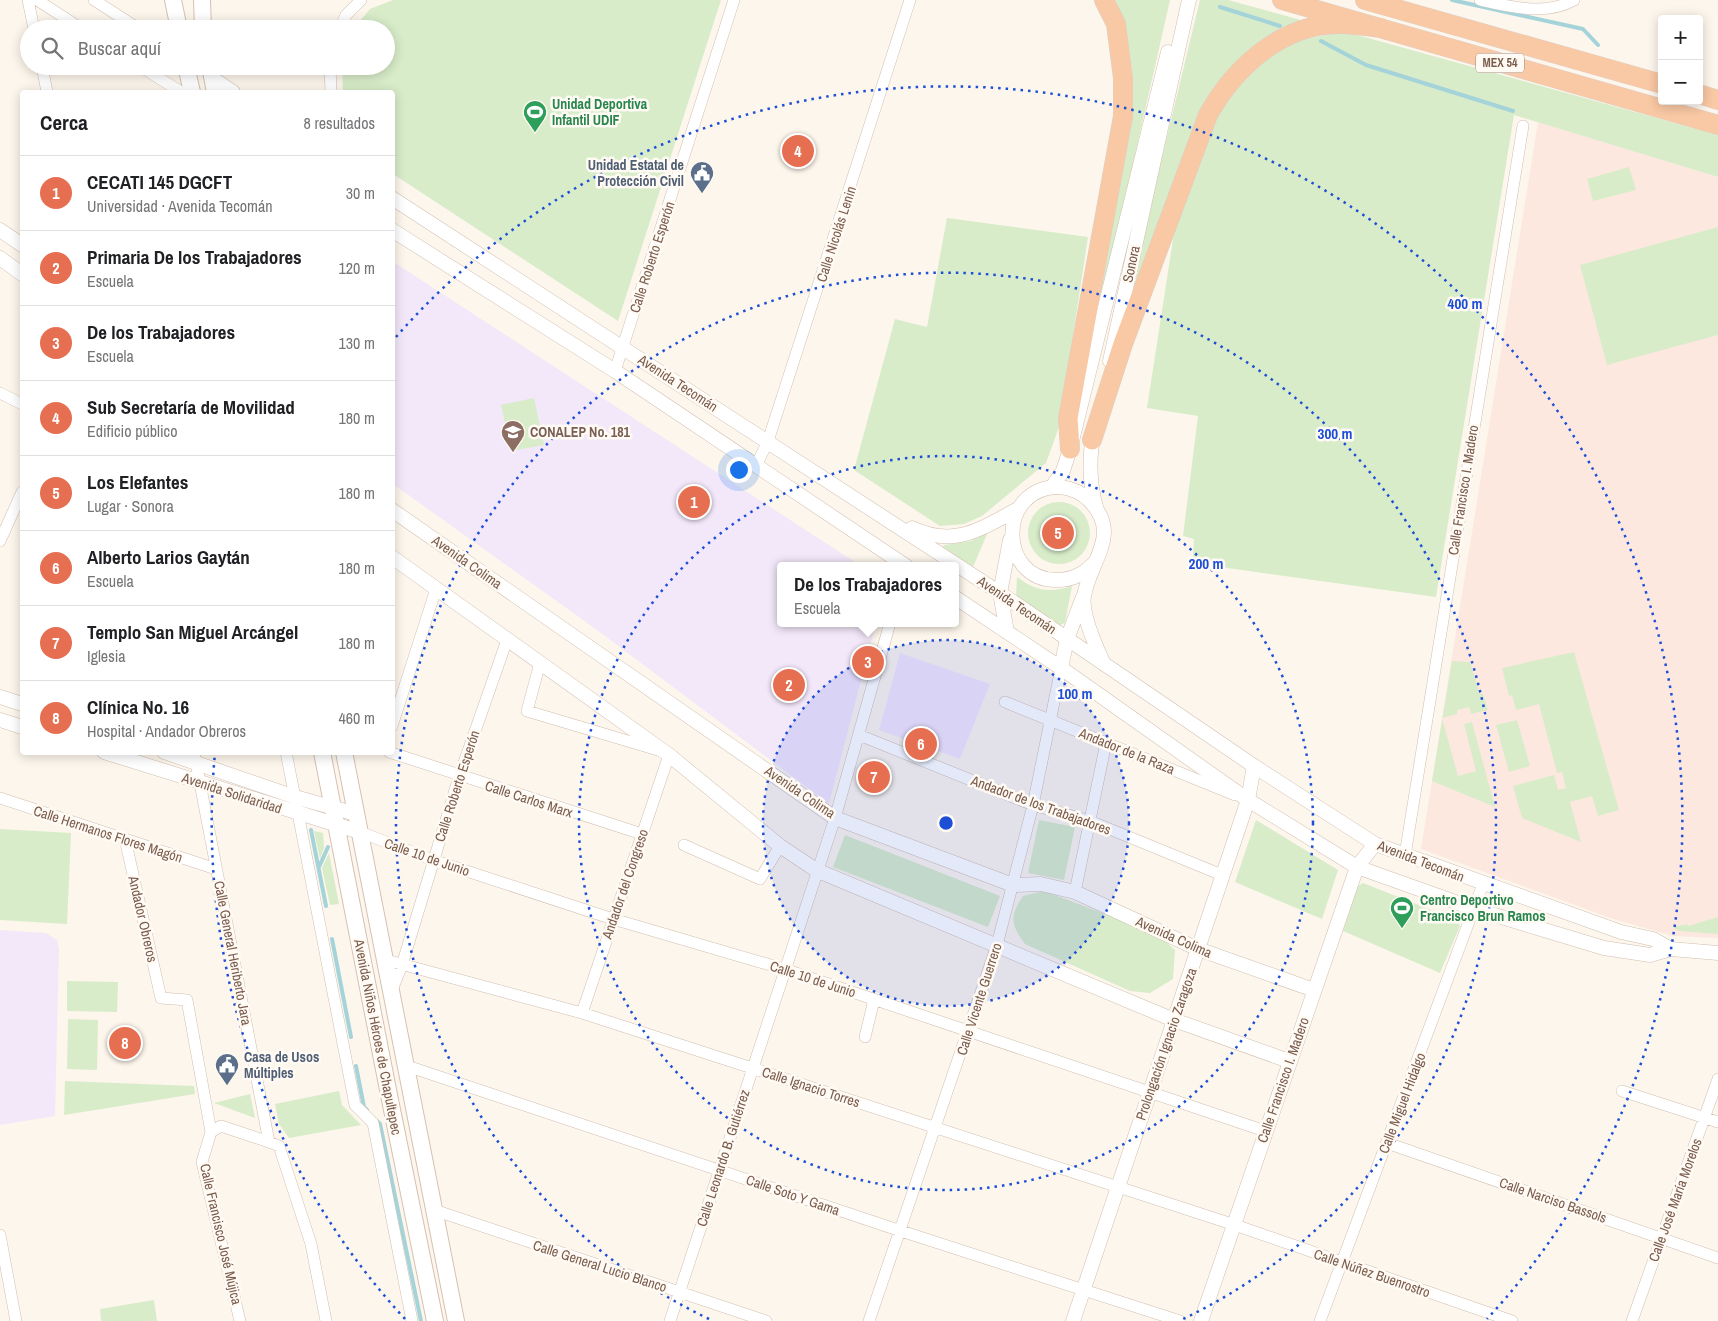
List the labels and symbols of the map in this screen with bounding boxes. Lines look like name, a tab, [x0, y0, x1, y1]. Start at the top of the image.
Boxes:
road number: MEX 54	[1476, 54, 1524, 72]
place label: Unidad Deportiva Infantil UDIF	[552, 95, 648, 129]
sports icon: Unidad Deportiva Infantil UDIF	[522, 99, 548, 133]
pin: 4	[782, 132, 814, 170]
place label: Unidad Estatal de Protección Civil	[588, 156, 684, 190]
public building icon: Unidad Estatal de Protección Civil	[689, 160, 715, 194]
street label: Calle Nicolás Lenin	[812, 184, 860, 284]
street label: Calle Roberto Esperón	[625, 199, 679, 315]
street label: Sonora	[1118, 243, 1144, 284]
text: 400 m	[1448, 293, 1482, 314]
street label: Avenida Tecomán	[634, 350, 721, 415]
school or university icon: CONALEP No. 181	[500, 419, 526, 453]
place label: CONALEP No. 181	[530, 423, 631, 441]
text: 300 m	[1318, 423, 1352, 444]
street label: Calle Francisco I. Madero	[1444, 424, 1482, 556]
your location	[726, 457, 752, 483]
pin: 1	[678, 483, 710, 521]
pin: 5	[1042, 514, 1074, 552]
street label: Avenida Colima	[428, 531, 506, 593]
text: 200 m	[1189, 553, 1223, 574]
street label: Avenida Tecomán	[973, 571, 1060, 638]
pin: 3	[852, 643, 884, 681]
pin: 2	[773, 666, 805, 704]
text: 100 m	[1058, 683, 1092, 704]
street label: Andador de la Raza	[1076, 723, 1178, 779]
pin: 6	[905, 725, 937, 763]
street label: Calle Roberto Esperón	[430, 728, 484, 844]
pin: 7	[858, 758, 890, 796]
street label: Avenida Colima	[760, 761, 839, 823]
street label: Avenida Solidaridad	[179, 768, 284, 818]
street label: Andador de los Trabajadores	[968, 771, 1114, 839]
street label: Calle Carlos Marx	[483, 776, 575, 822]
street label: Calle Hermanos Flores Magón	[31, 801, 185, 867]
centre of rings	[937, 814, 955, 832]
street label: Andador del Congreso	[597, 827, 652, 942]
street label: Calle 10 de Junio	[382, 834, 472, 880]
street label: Avenida Tecomán	[1374, 836, 1467, 886]
street label: Andador Obreros	[124, 873, 162, 964]
street label: Calle General Heriberto Jara	[210, 879, 256, 1027]
place label: Centro Deportivo Francisco Brun Ramos	[1420, 891, 1546, 925]
sports icon: Centro Deportivo Francisco Brun Ramos	[1389, 895, 1415, 929]
street label: Avenida Colima	[1132, 912, 1215, 962]
street label: Avenida Niños Héroes de Chapultepec	[350, 937, 406, 1137]
street label: Calle Vicente Guerrero	[952, 940, 1006, 1058]
street label: Calle 10 de Junio	[768, 957, 858, 1001]
street label: Prolongación Ignacio Zaragoza	[1131, 965, 1201, 1123]
street label: Calle Francisco I. Madero	[1253, 1015, 1313, 1145]
pin: 8	[109, 1024, 141, 1062]
place label: Casa de Usos Múltiples	[244, 1048, 319, 1082]
street label: Calle Miguel Hidalgo	[1375, 1050, 1429, 1156]
public building icon: Casa de Usos Múltiples	[214, 1052, 240, 1086]
street label: Calle Ignacio Torres	[760, 1063, 862, 1111]
street label: Calle Leonardo B. Gutiérrez	[692, 1087, 754, 1229]
street label: Calle José María Morelos	[1644, 1136, 1706, 1264]
street label: Calle Francisco José Mújica	[196, 1162, 246, 1307]
street label: Calle Soto Y Gama	[744, 1171, 843, 1220]
street label: Calle Narciso Bassols	[1497, 1173, 1609, 1227]
street label: Calle General Lucio Blanco	[531, 1236, 669, 1296]
street label: Calle Núñez Buenrostro	[1311, 1245, 1433, 1301]

